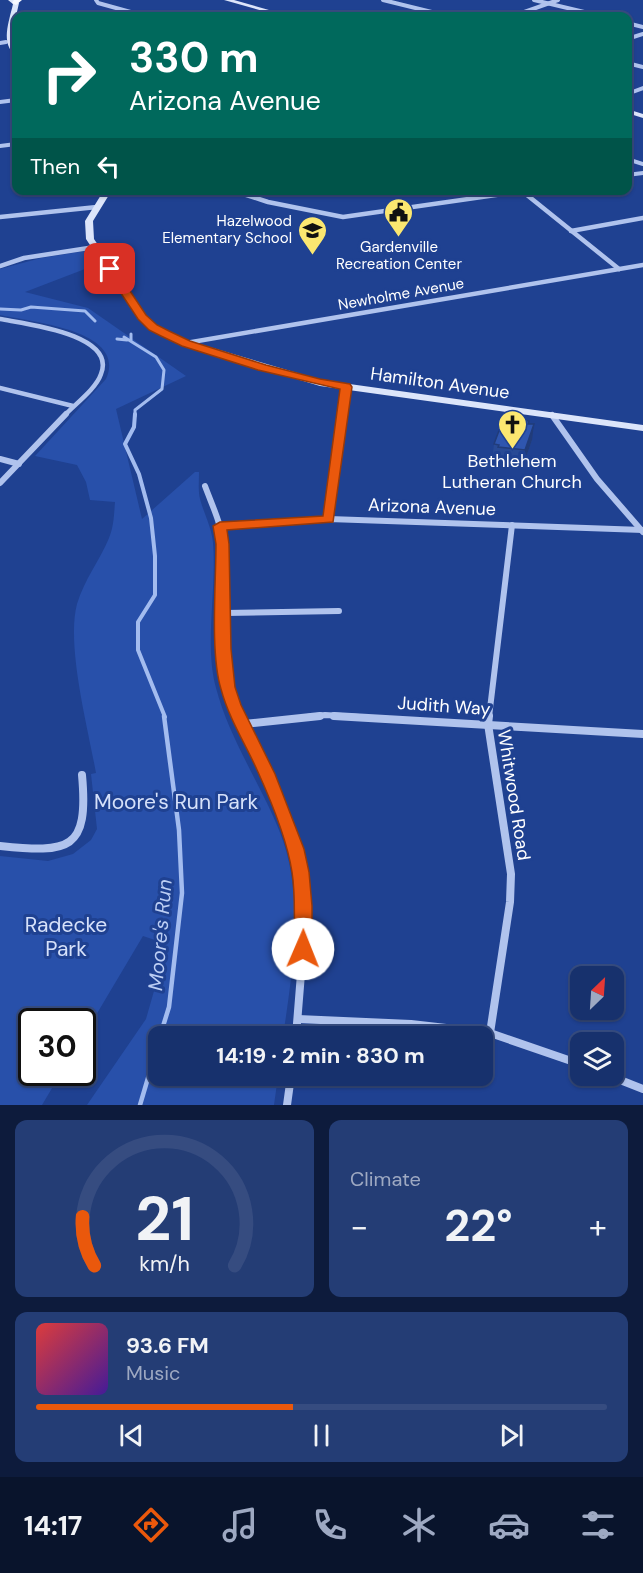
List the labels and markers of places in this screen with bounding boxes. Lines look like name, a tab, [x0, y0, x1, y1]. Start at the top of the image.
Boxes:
public building icon: Gardenville Recreation Center	[383, 196, 415, 238]
place label: Hazelwood Elementary School	[162, 211, 292, 248]
school or university icon: Hazelwood Elementary School	[297, 214, 329, 256]
place label: Gardenville Recreation Center	[336, 237, 462, 274]
pin	[84, 243, 135, 294]
church icon: Bethlehem Lutheran Church	[496, 408, 528, 450]
place label: Bethlehem Lutheran Church	[442, 449, 582, 494]

